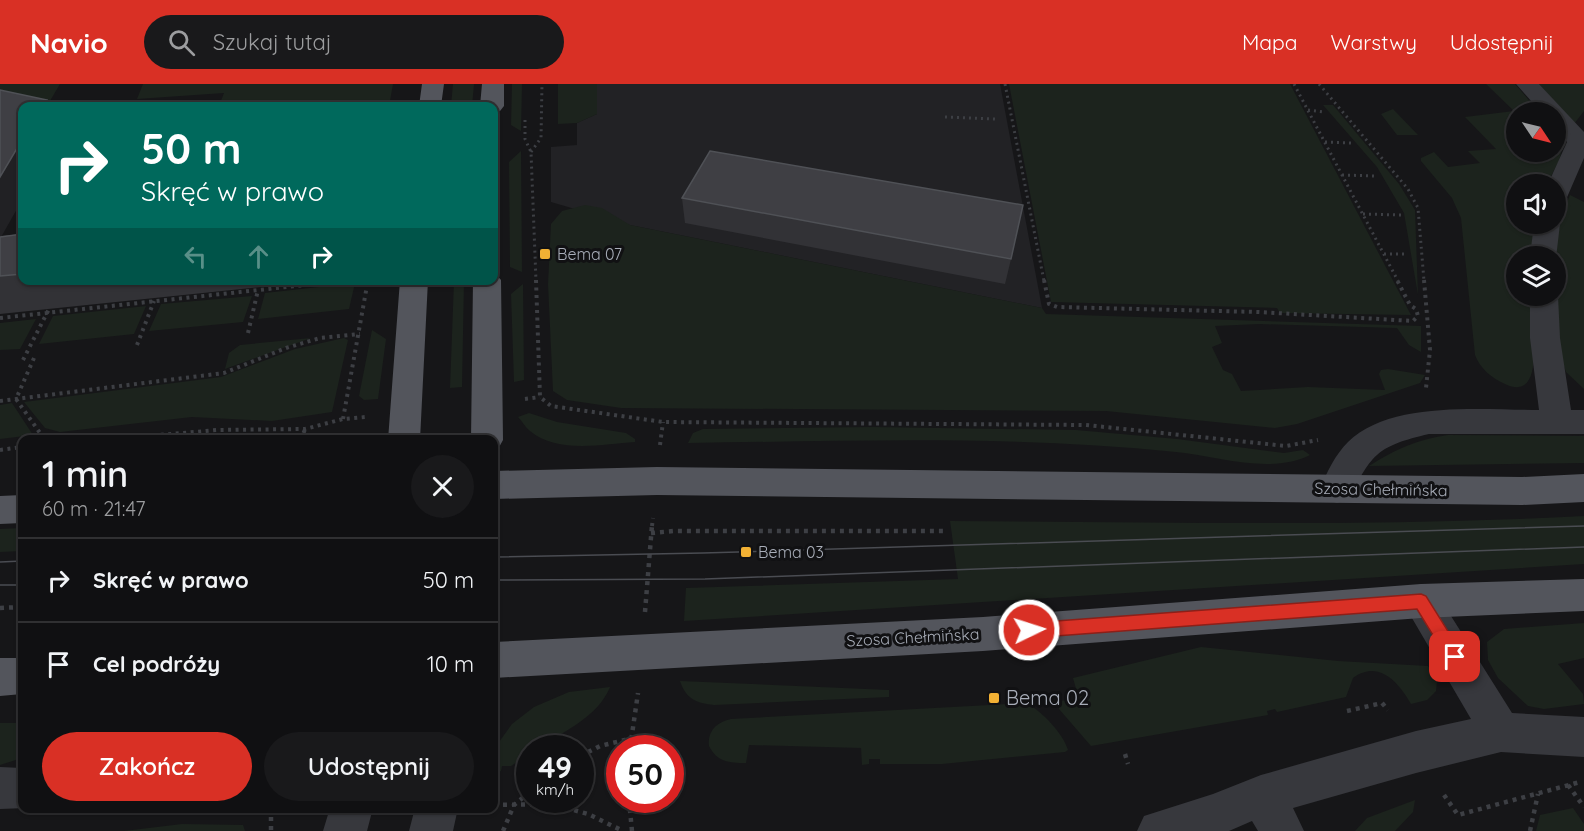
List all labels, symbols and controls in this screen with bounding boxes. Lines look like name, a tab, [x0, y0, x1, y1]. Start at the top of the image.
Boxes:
search box	[144, 15, 564, 69]
text: Navio	[30, 25, 108, 60]
icon: search	[165, 26, 198, 59]
text: Szukaj tutaj	[213, 28, 332, 56]
text: Mapa	[1242, 29, 1297, 55]
text: Warstwy	[1330, 29, 1417, 55]
text: Udostępnij	[1450, 29, 1554, 55]
north arrow	[1506, 102, 1566, 162]
map controls	[1506, 102, 1566, 306]
text: 50 m	[141, 122, 241, 175]
icon: right	[42, 126, 120, 204]
text: Skręć w prawo	[141, 174, 324, 208]
button: sound	[1506, 174, 1566, 234]
icon: left	[179, 240, 212, 273]
icon: ahead	[242, 240, 275, 273]
icon: right	[305, 240, 338, 273]
place label: Bema 07	[557, 244, 622, 264]
button: layers	[1506, 246, 1566, 306]
marker: Bema 07	[538, 247, 552, 261]
text: 1 min	[42, 451, 128, 496]
button: close	[411, 455, 474, 518]
street label: Szosa Chełmińska	[1314, 478, 1448, 500]
text: 60 m · 21:47	[42, 496, 146, 521]
place label: Bema 03	[758, 542, 824, 562]
marker: Bema 03	[739, 545, 753, 559]
icon: right	[42, 564, 75, 597]
text: Skręć w prawo	[93, 566, 249, 594]
text: 50 m	[423, 566, 474, 594]
position arrow	[997, 598, 1061, 662]
street label: Szosa Chełmińska	[846, 624, 980, 650]
pin	[1429, 631, 1480, 682]
icon: arrive	[1438, 640, 1471, 673]
icon: arrive	[42, 648, 75, 681]
text: Cel podróży	[93, 650, 220, 678]
text: 10 m	[427, 650, 474, 678]
place label: Bema 02	[1006, 685, 1089, 710]
marker: Bema 02	[987, 691, 1001, 705]
button: Zakończ	[42, 732, 252, 801]
button: Udostępnij	[264, 732, 474, 801]
speed limit sign: 50	[606, 735, 684, 813]
text: 49	[538, 748, 572, 786]
text: km/h	[536, 780, 574, 799]

